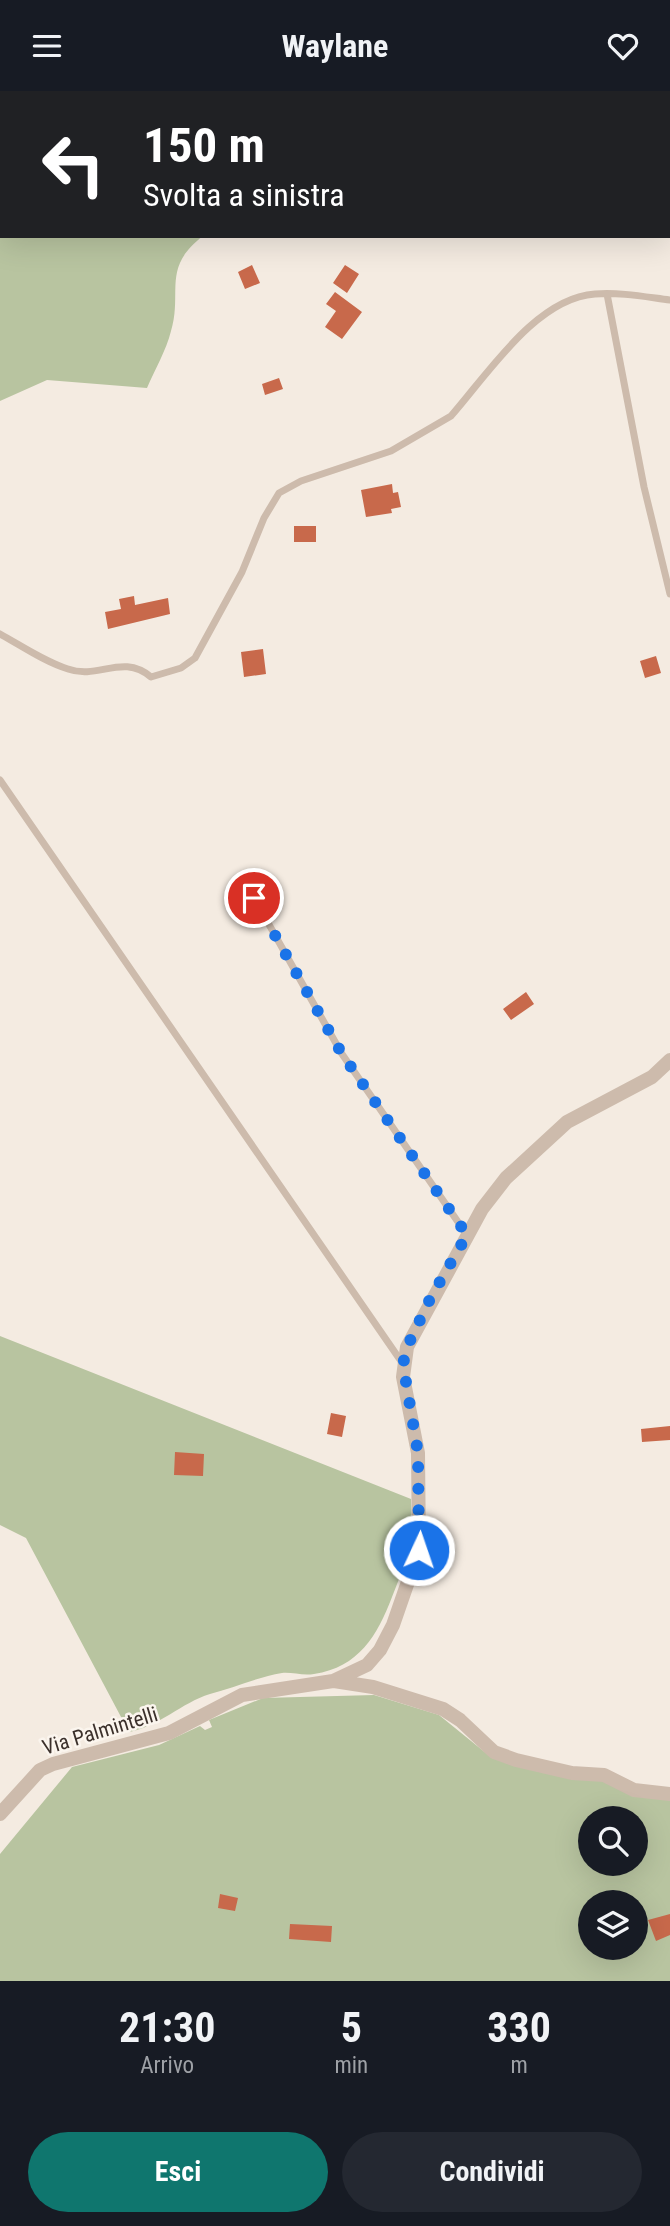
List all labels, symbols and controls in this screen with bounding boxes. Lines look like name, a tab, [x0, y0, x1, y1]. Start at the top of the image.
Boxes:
icon: menu	[28, 27, 66, 65]
text: Waylane	[282, 27, 388, 65]
icon: heart	[604, 27, 642, 65]
text: 150 m	[143, 117, 265, 174]
icon: left	[28, 119, 119, 210]
text: Svolta a sinistra	[143, 176, 345, 214]
pin	[224, 868, 284, 928]
icon: arrive	[235, 879, 273, 917]
position arrow	[382, 1513, 456, 1587]
street label: Via Palmintelli	[39, 1702, 161, 1760]
map controls	[578, 1806, 648, 1960]
button: search	[578, 1806, 648, 1876]
button: layers	[578, 1890, 648, 1960]
text: 21:30	[119, 2003, 215, 2052]
text: 5	[341, 2003, 362, 2052]
text: 330	[487, 2003, 551, 2052]
text: Arrivo	[140, 2052, 194, 2079]
text: min	[334, 2052, 368, 2079]
text: m	[510, 2052, 528, 2079]
button: Esci	[28, 2132, 328, 2212]
button: Condividi	[342, 2132, 642, 2212]

